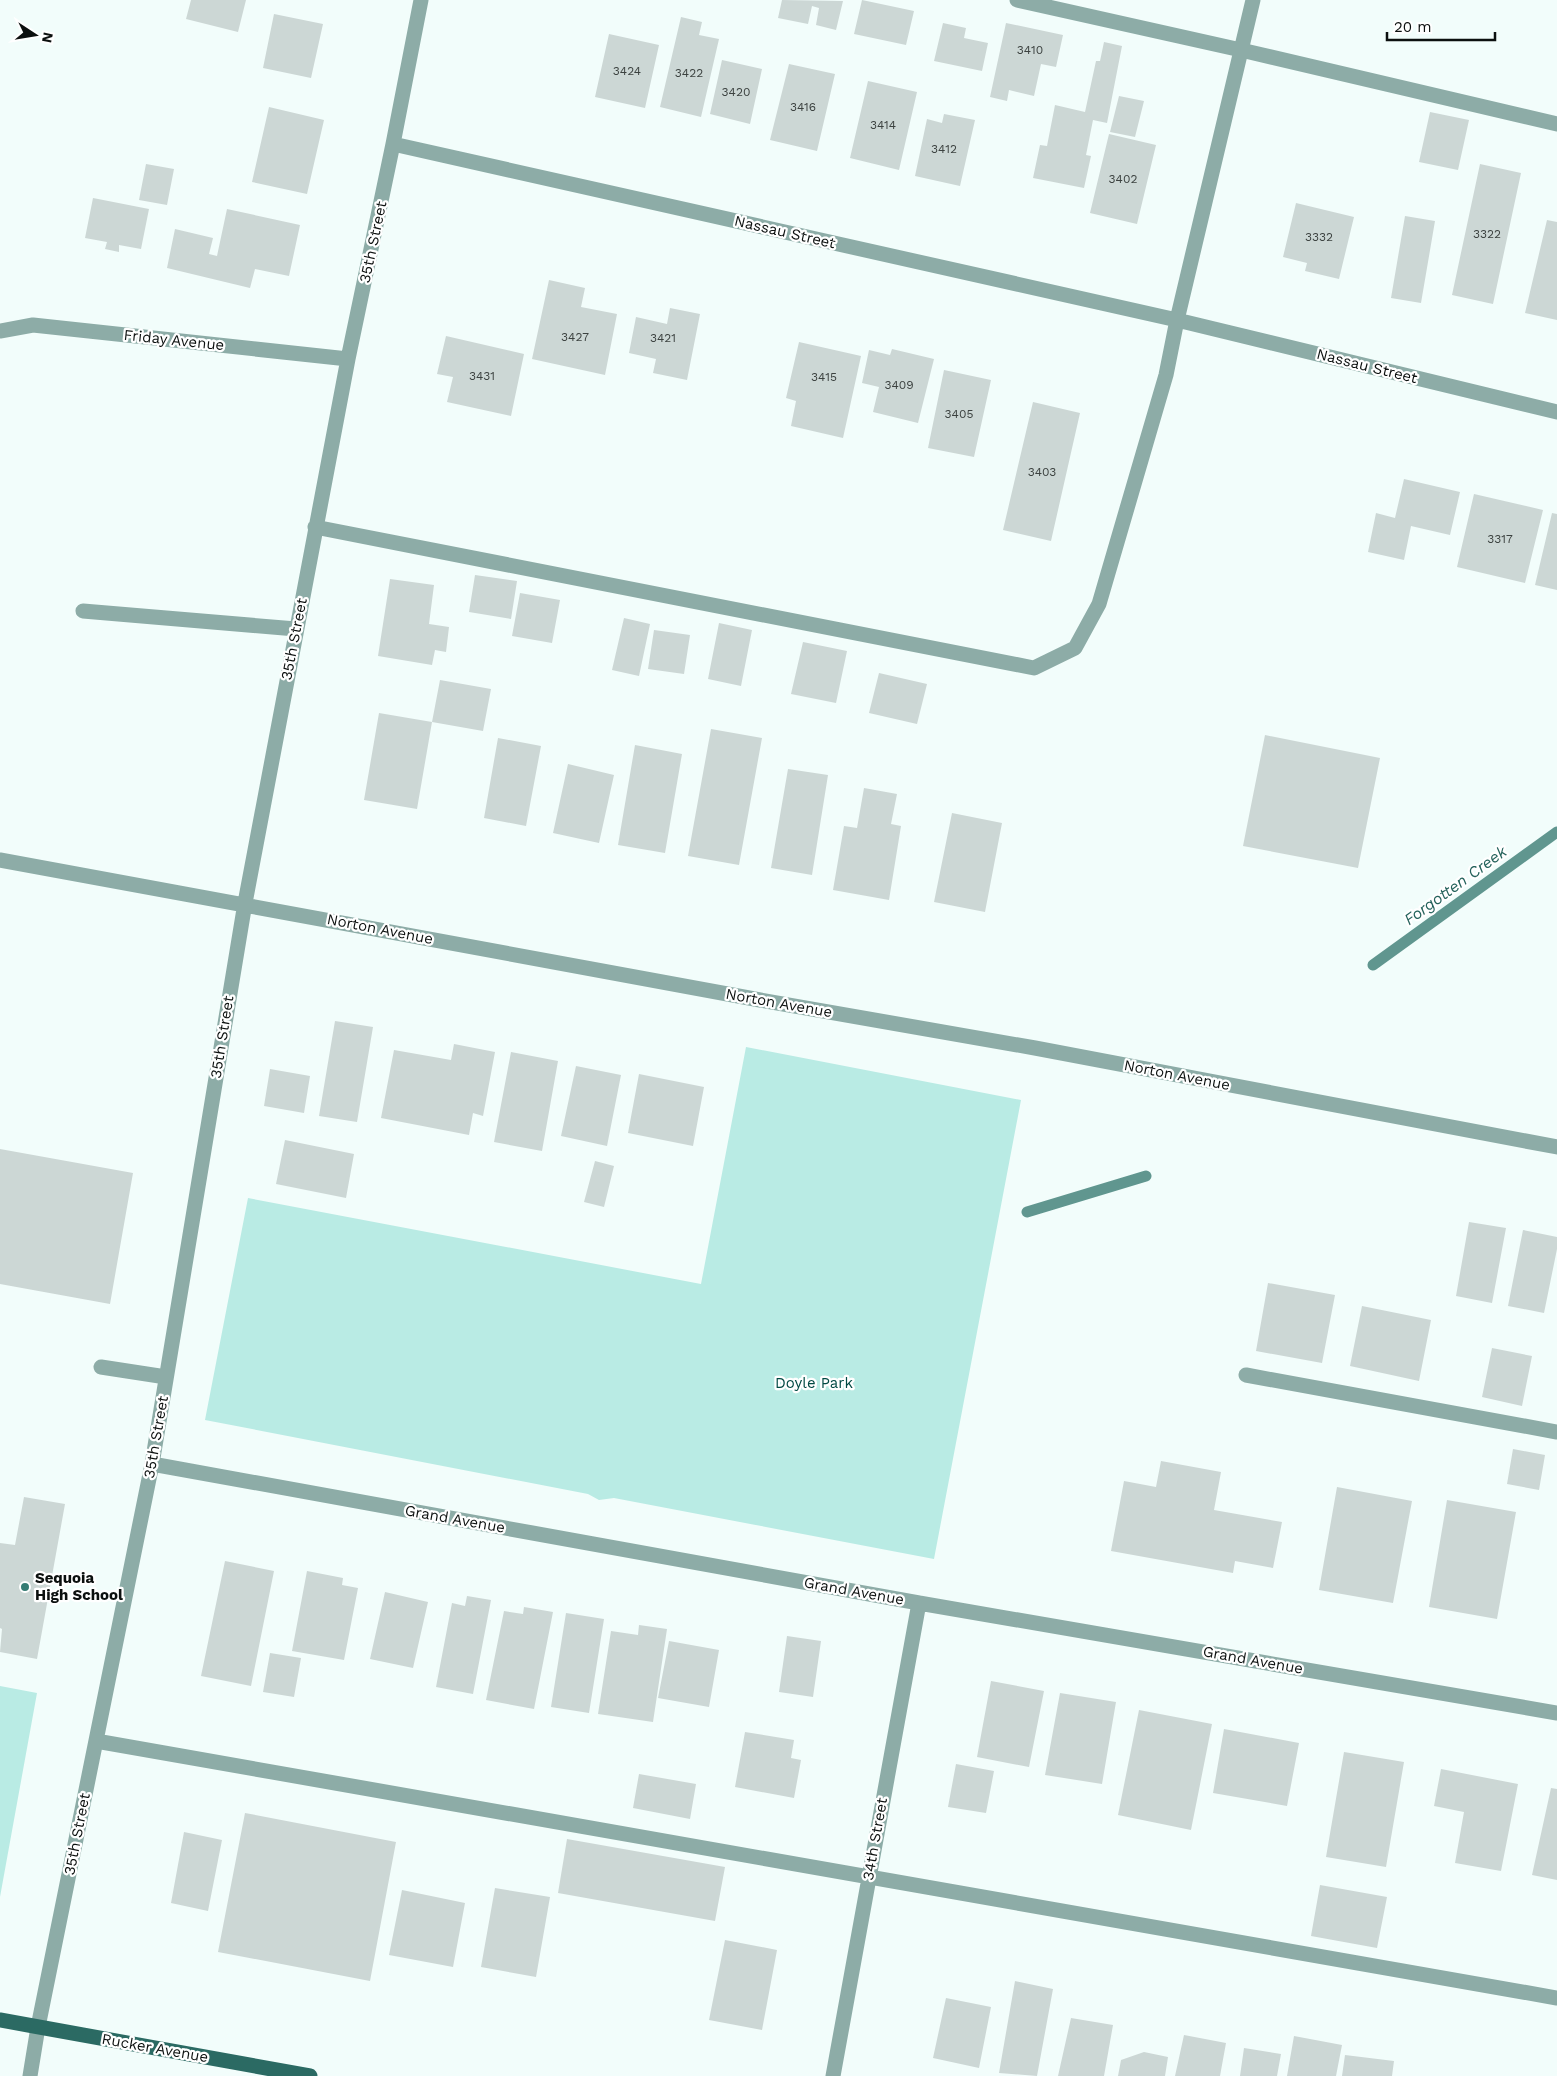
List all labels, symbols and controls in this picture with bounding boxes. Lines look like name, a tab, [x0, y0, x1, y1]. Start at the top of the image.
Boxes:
north arrow	[10, 10, 60, 60]
scale bar	[1387, 10, 1494, 42]
text: 20 m	[1394, 18, 1432, 36]
text: N	[39, 31, 57, 44]
house number: 3410	[1017, 43, 1043, 57]
house number: 3424	[613, 64, 641, 78]
house number: 3422	[675, 66, 703, 80]
house number: 3420	[722, 85, 750, 99]
house number: 3416	[790, 100, 816, 114]
house number: 3414	[870, 118, 896, 132]
house number: 3412	[931, 142, 957, 156]
house number: 3402	[1109, 172, 1137, 186]
street label: 35th Street	[356, 199, 391, 285]
street label: Nassau Street	[733, 212, 838, 253]
house number: 3322	[1473, 227, 1501, 241]
house number: 3332	[1305, 230, 1333, 244]
street label: Friday Avenue	[123, 326, 225, 354]
house number: 3427	[561, 330, 589, 344]
house number: 3421	[650, 331, 676, 345]
street label: Nassau Street	[1315, 345, 1420, 387]
house number: 3431	[469, 369, 495, 383]
house number: 3415	[811, 370, 837, 384]
house number: 3409	[884, 378, 914, 392]
house number: 3405	[945, 407, 973, 421]
house number: 3403	[1028, 465, 1056, 479]
house number: 3317	[1487, 532, 1513, 546]
street label: 35th Street	[277, 596, 311, 682]
water label: Forgotten Creek	[1400, 841, 1511, 929]
street label: Norton Avenue	[325, 910, 435, 948]
street label: Norton Avenue	[724, 985, 834, 1021]
street label: 35th Street	[207, 994, 238, 1080]
street label: Norton Avenue	[1122, 1056, 1232, 1094]
park label: Doyle Park	[775, 1374, 853, 1392]
street label: 35th Street	[140, 1394, 172, 1480]
street label: Grand Avenue	[403, 1501, 507, 1537]
place label: Sequoia High School	[35, 1569, 123, 1604]
street label: Grand Avenue	[802, 1573, 906, 1609]
marker: Sequoia High School	[19, 1581, 31, 1593]
street label: Grand Avenue	[1201, 1642, 1305, 1678]
street label: 35th Street	[60, 1791, 94, 1877]
street label: 34th Street	[859, 1795, 891, 1882]
street label: Rucker Avenue	[100, 2030, 210, 2066]

